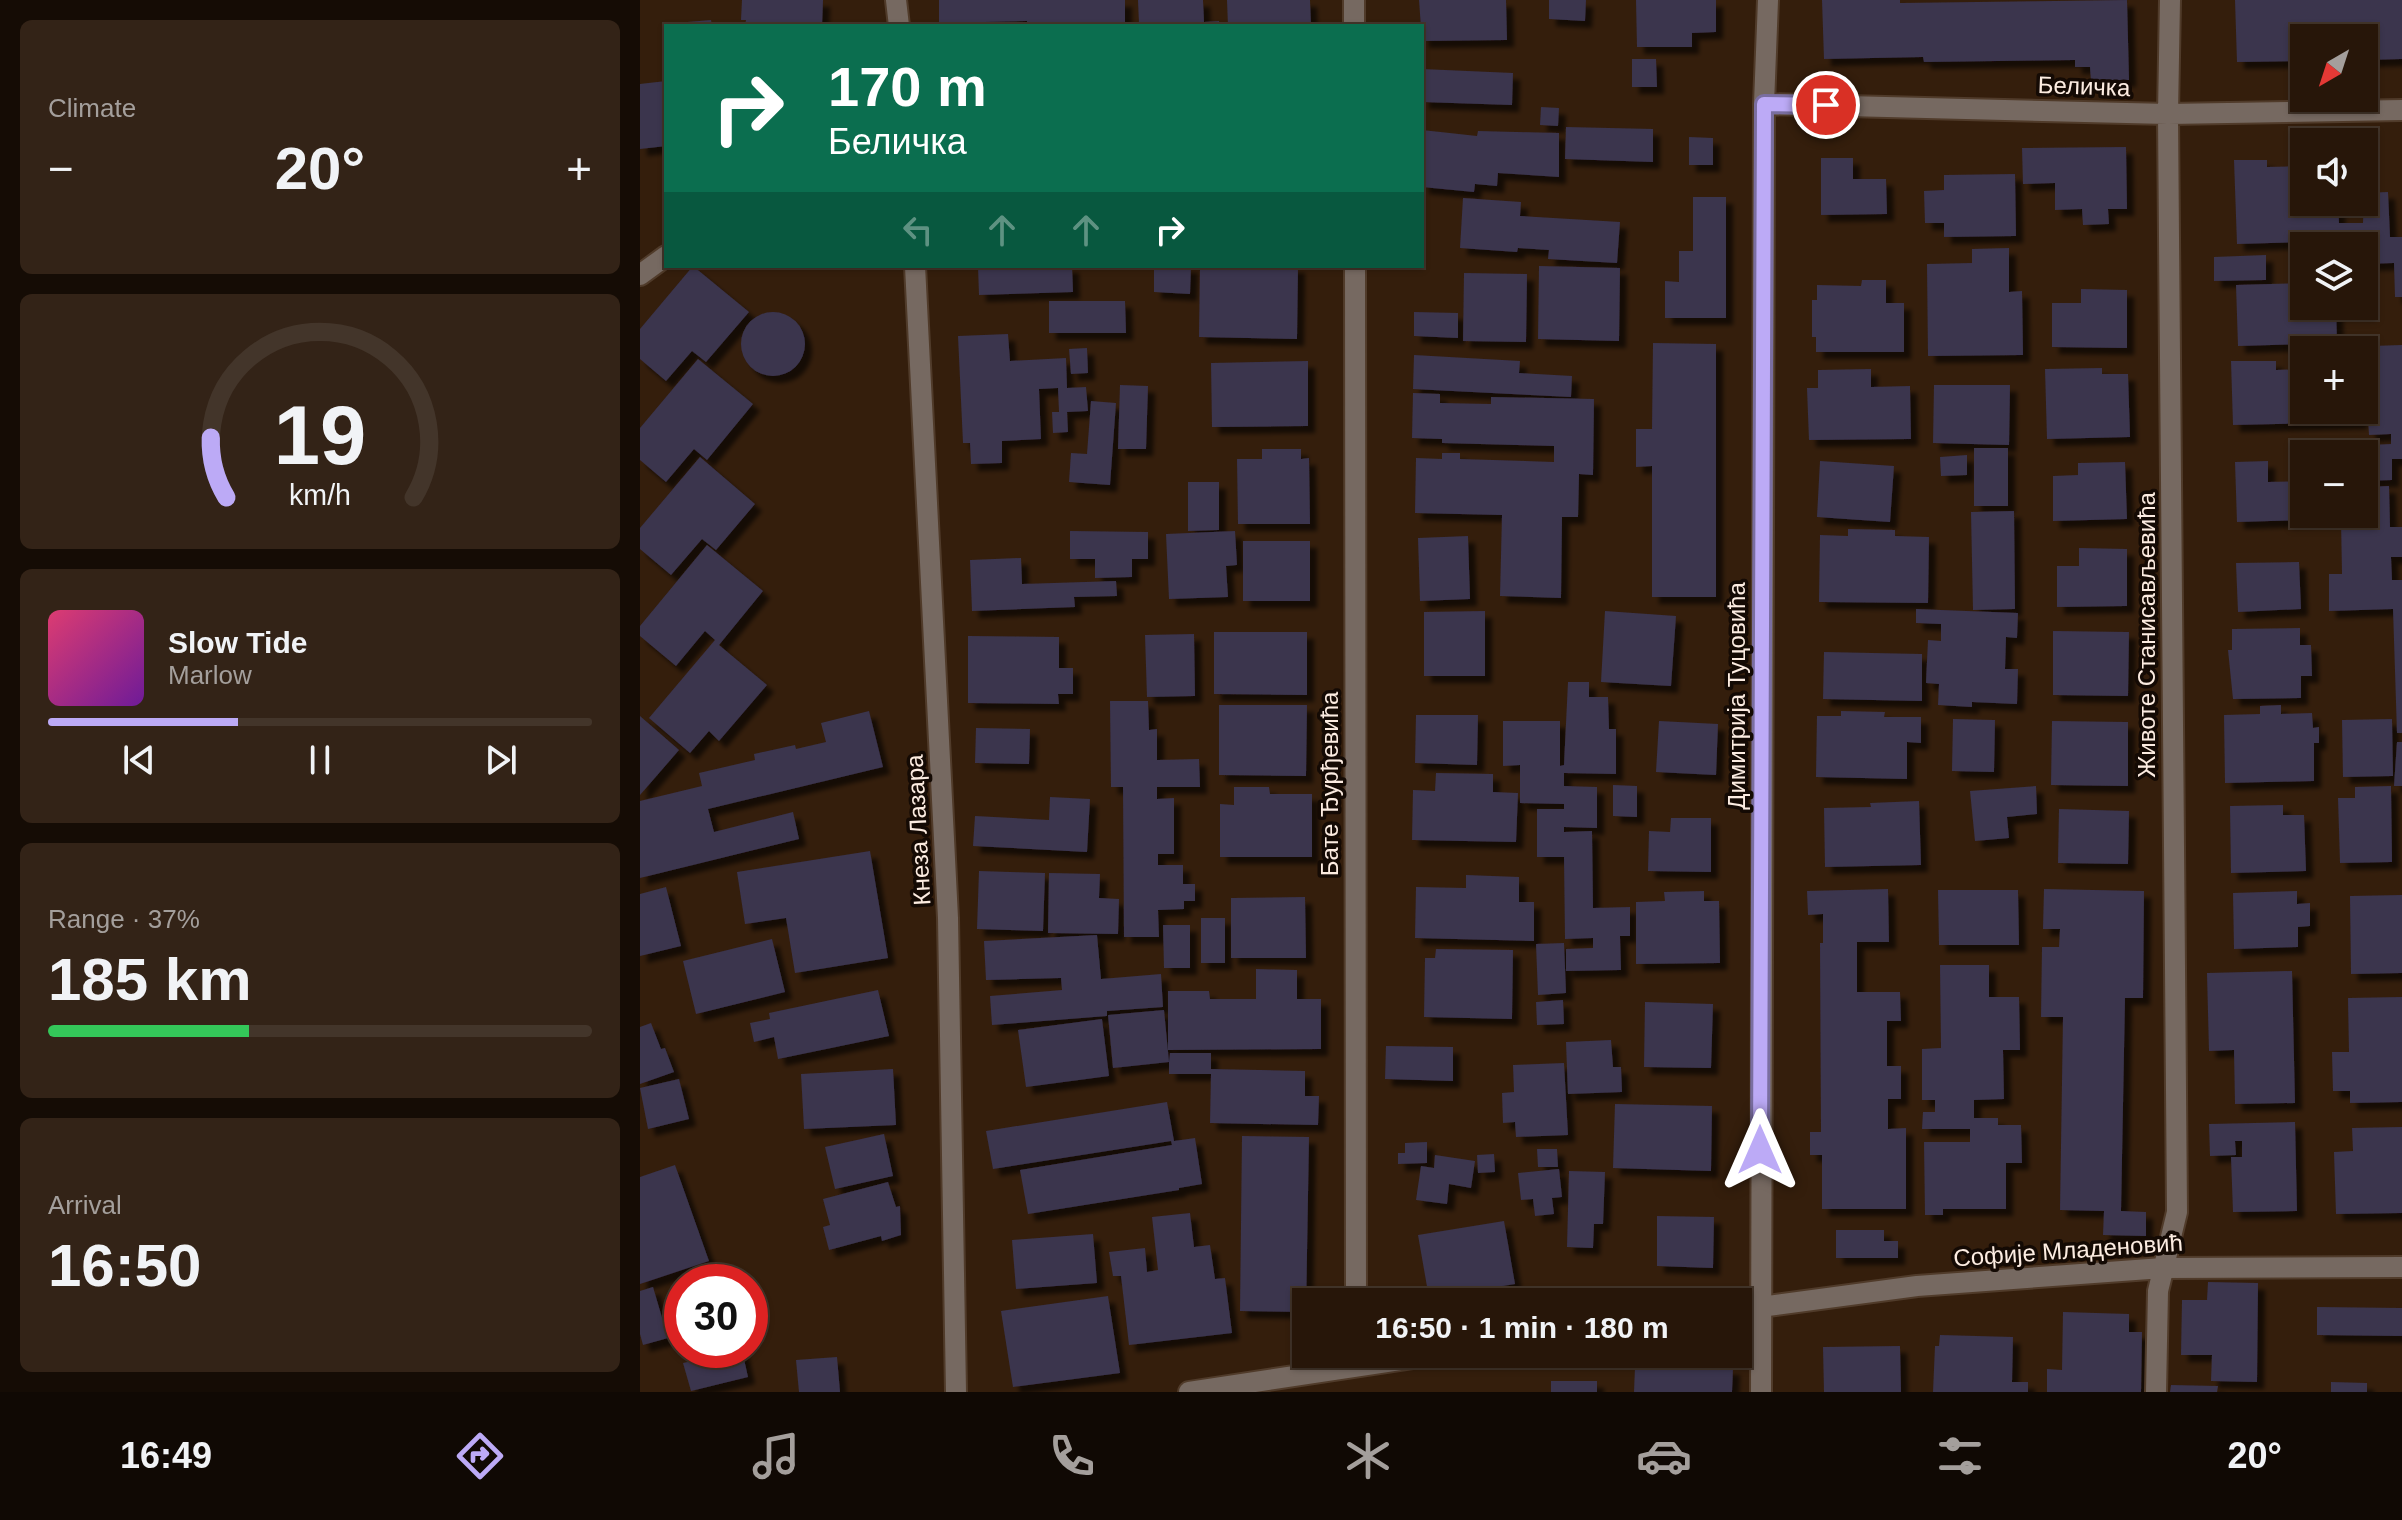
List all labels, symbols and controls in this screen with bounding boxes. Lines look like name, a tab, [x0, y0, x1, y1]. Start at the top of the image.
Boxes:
north arrow	[2290, 24, 2378, 112]
map controls	[2290, 24, 2378, 528]
text: 170 m	[828, 55, 987, 118]
icon: right	[696, 56, 800, 160]
pin	[1792, 71, 1860, 139]
street label: Беличка	[2037, 71, 2131, 101]
icon: arrive	[1804, 83, 1848, 127]
text: Climate	[48, 93, 136, 123]
text: Беличка	[828, 121, 967, 162]
button: sound	[2290, 128, 2378, 216]
text: 20°	[275, 135, 365, 202]
text: −	[48, 144, 74, 193]
text: +	[566, 144, 592, 193]
icon: left	[896, 208, 940, 252]
icon: ahead	[980, 208, 1024, 252]
icon: ahead	[1064, 208, 1108, 252]
icon: right	[1148, 208, 1192, 252]
button: layers	[2290, 232, 2378, 320]
button: +	[2290, 336, 2378, 424]
text: 19	[274, 388, 366, 481]
button: −	[2290, 440, 2378, 528]
text: km/h	[289, 479, 351, 511]
street label: Животе Станисављевића	[2133, 491, 2160, 778]
street label: Димитрија Туцовића	[1723, 582, 1750, 810]
text: Slow Tide	[168, 626, 307, 659]
text: Marlow	[168, 660, 252, 690]
street label: Бате Ђурђевића	[1316, 691, 1343, 876]
icon: previous	[117, 738, 161, 782]
icon: pause	[298, 738, 342, 782]
icon: next	[479, 738, 523, 782]
street label: Кнеза Лазара	[901, 753, 935, 906]
text: Range · 37%	[48, 904, 200, 934]
text: 185 km	[48, 946, 252, 1013]
position arrow	[1718, 1108, 1802, 1192]
text: Arrival	[48, 1190, 122, 1220]
street label: Софије Младеновић	[1952, 1229, 2184, 1271]
text: 16:50	[48, 1232, 201, 1299]
speed limit sign: 30	[664, 1264, 768, 1368]
text: 16:50 · 1 min · 180 m	[1375, 1311, 1669, 1344]
icon: directions	[452, 1428, 508, 1484]
icon: music	[748, 1428, 804, 1484]
icon: phone	[1044, 1428, 1100, 1484]
icon: climate	[1340, 1428, 1396, 1484]
icon: car	[1636, 1428, 1692, 1484]
icon: filters	[1932, 1428, 1988, 1484]
text: 16:49	[120, 1435, 212, 1476]
text: 20°	[2227, 1435, 2282, 1476]

